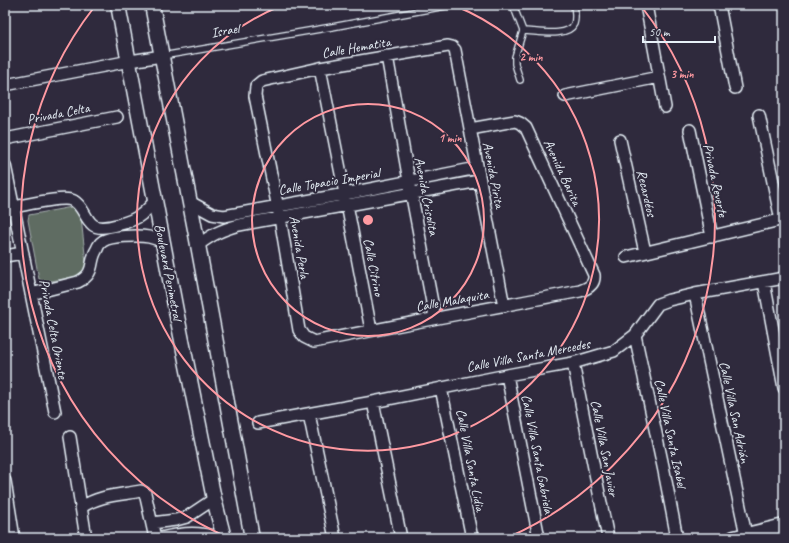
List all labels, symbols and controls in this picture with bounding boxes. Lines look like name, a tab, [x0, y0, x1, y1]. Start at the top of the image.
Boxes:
scale bar	[643, 18, 715, 44]
street label: Israel	[210, 19, 243, 41]
text: 50 m	[649, 24, 671, 40]
street label: Calle Hematita	[320, 33, 393, 62]
text: 2 min	[520, 49, 543, 65]
text: 3 min	[671, 66, 694, 82]
street label: Privada Celta	[26, 99, 92, 128]
text: 1 min	[439, 130, 462, 146]
street label: Avenida Barita	[540, 136, 586, 209]
street label: Avenida Pirita	[479, 141, 508, 211]
street label: Privada Reverte	[699, 142, 732, 220]
street label: Avenida Crisolita	[411, 155, 443, 238]
street label: Calle Topacio Imperial	[277, 164, 384, 199]
street label: Recardéos	[633, 168, 660, 219]
centre of rings	[361, 213, 375, 227]
street label: Avenida Perla	[286, 214, 314, 281]
street label: Boulevard Perimetral	[151, 222, 187, 324]
street label: Calle Citrino	[360, 237, 388, 299]
street label: Privada Celta Oriente	[36, 278, 72, 382]
street label: Calle Malaquita	[414, 286, 491, 315]
street label: Calle Villa Santa Mercedes	[465, 335, 592, 376]
street label: Calle Villa San Adrián	[715, 360, 754, 465]
street label: Calle Villa Santa Isabel	[651, 377, 691, 492]
street label: Calle Villa Santa Gabriela	[518, 393, 558, 516]
street label: Calle Villa San Javier	[587, 398, 623, 500]
street label: Calle Villa Santa Lidia	[452, 407, 489, 514]

